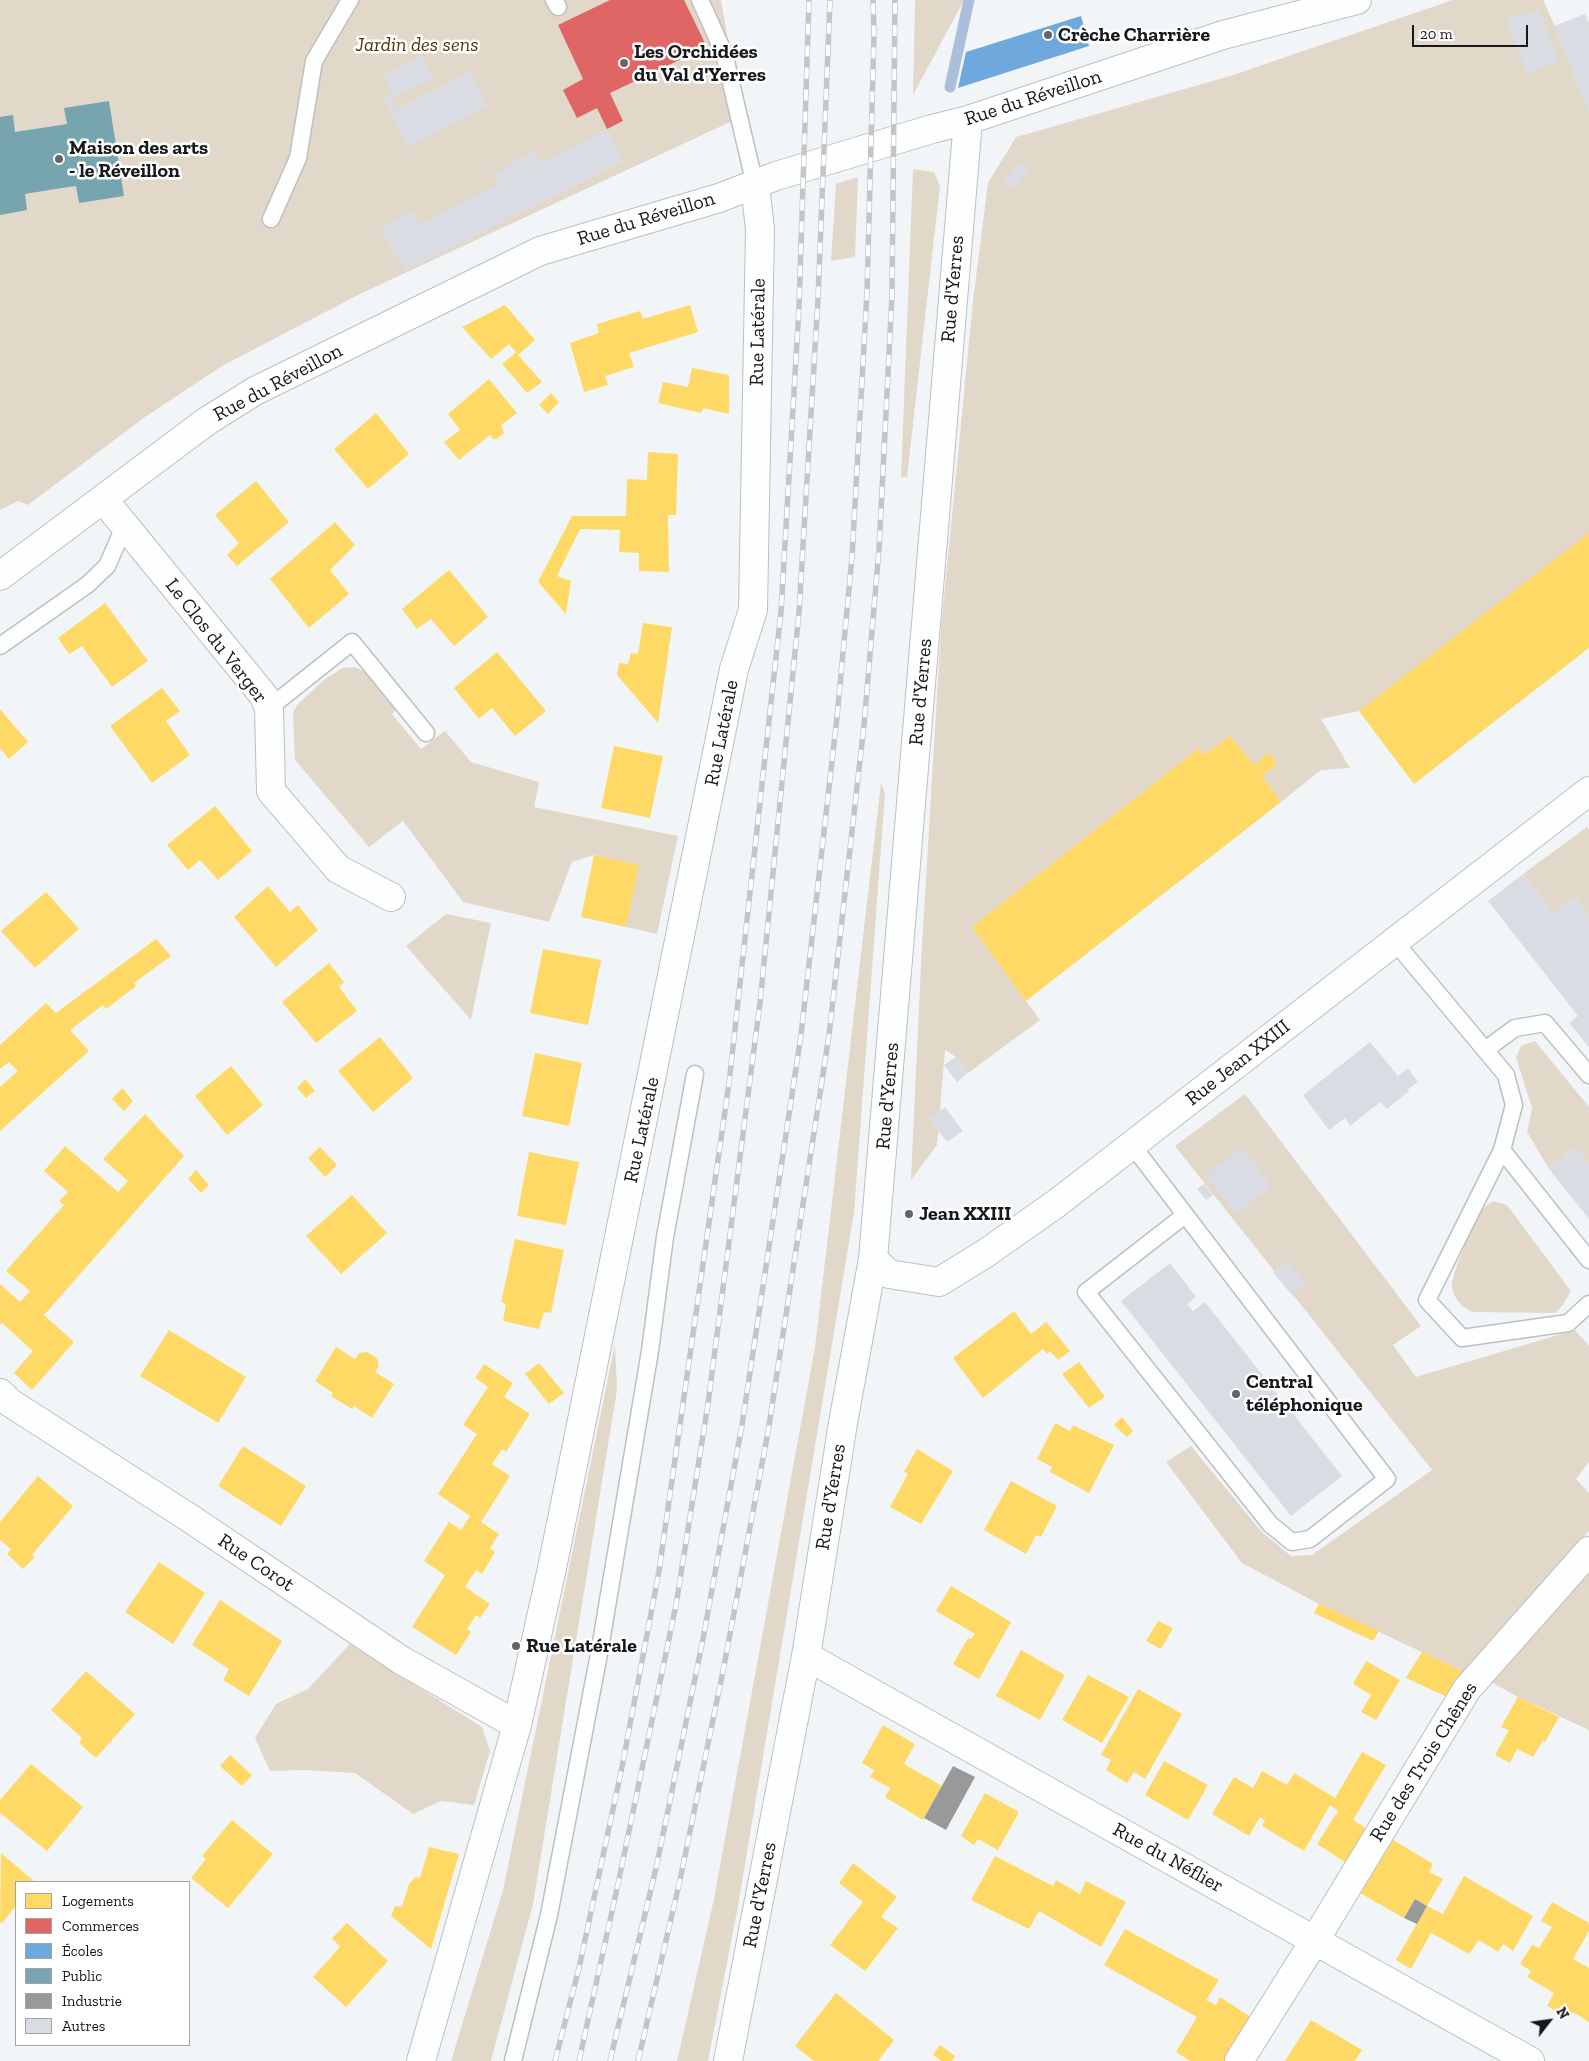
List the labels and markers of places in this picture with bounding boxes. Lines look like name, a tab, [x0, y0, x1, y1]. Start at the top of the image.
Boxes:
place label: Crèche Charrière	[1058, 23, 1210, 47]
marker: Crèche Charrière	[1042, 29, 1054, 41]
place label: Les Orchidées du Val d'Yerres	[634, 40, 766, 87]
marker: Les Orchidées du Val d'Yerres	[618, 57, 630, 69]
place label: Maison des arts - le Réveillon	[69, 136, 208, 183]
marker: Maison des arts - le Réveillon	[53, 153, 65, 165]
place label: Jean XXIII	[919, 1202, 1011, 1226]
marker: Jean XXIII	[903, 1208, 915, 1220]
place label: Central téléphonique	[1246, 1370, 1363, 1417]
marker: Central téléphonique	[1230, 1388, 1242, 1400]
place label: Rue Latérale	[526, 1634, 637, 1658]
marker: Rue Latérale	[510, 1640, 522, 1652]

